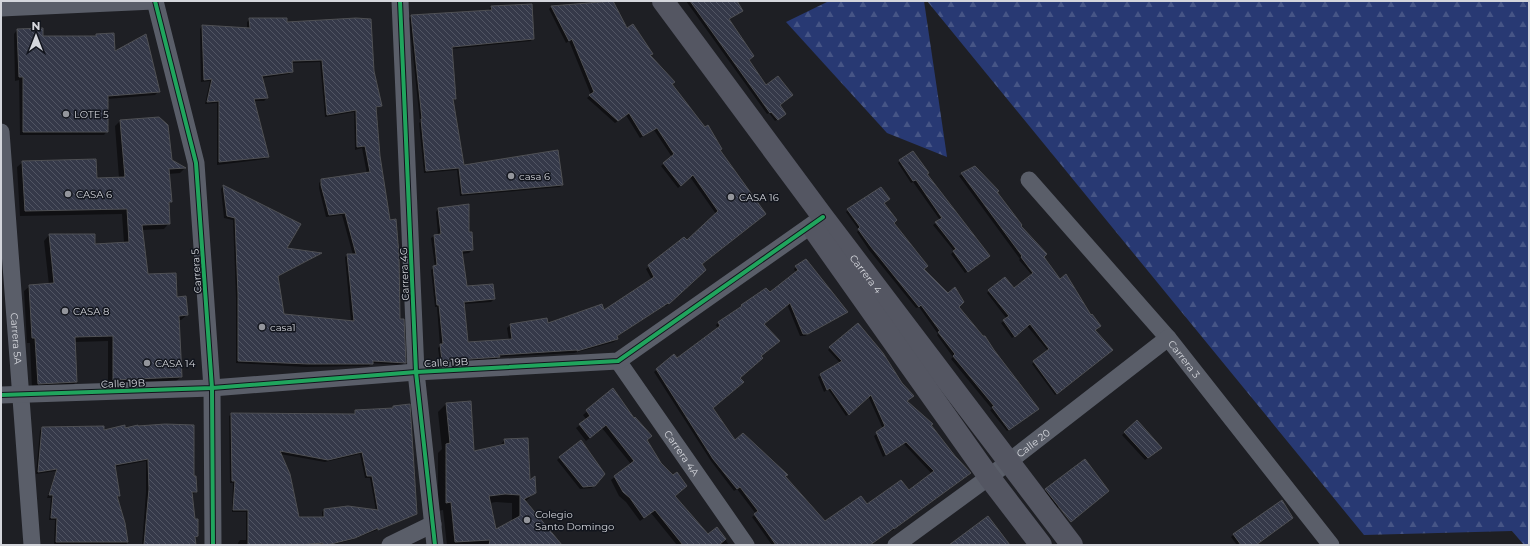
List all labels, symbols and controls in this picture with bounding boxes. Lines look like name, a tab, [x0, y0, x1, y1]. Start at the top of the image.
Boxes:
north arrow	[16, 16, 56, 56]
text: N	[32, 19, 40, 33]
place label: LOTE 5	[74, 108, 109, 121]
marker: LOTE 5	[61, 109, 71, 119]
place label: casa 6	[519, 170, 550, 183]
marker: casa 6	[506, 171, 516, 181]
place label: CASA 6	[76, 188, 112, 201]
marker: CASA 6	[63, 189, 73, 199]
place label: CASA 16	[739, 191, 779, 204]
marker: CASA 16	[726, 192, 736, 202]
street label: Carrera 4G	[397, 247, 412, 301]
street label: Carrera 5	[188, 248, 205, 294]
street label: Carrera 4	[847, 252, 885, 296]
place label: CASA 8	[73, 305, 109, 318]
marker: CASA 8	[60, 306, 70, 316]
street label: Carrera 5A	[8, 312, 24, 366]
place label: casa1	[270, 321, 296, 334]
marker: casa1	[257, 322, 267, 332]
street label: Carrera 3	[1165, 338, 1203, 381]
street label: Calle 19B	[424, 355, 468, 370]
place label: CASA 14	[155, 357, 196, 370]
marker: CASA 14	[142, 358, 152, 368]
street label: Calle 19B	[101, 376, 145, 391]
street label: Calle 20	[1014, 426, 1053, 460]
street label: Carrera 4A	[661, 428, 702, 479]
place label: Colegio Santo Domingo	[535, 508, 614, 533]
marker: Colegio Santo Domingo	[522, 515, 532, 525]

